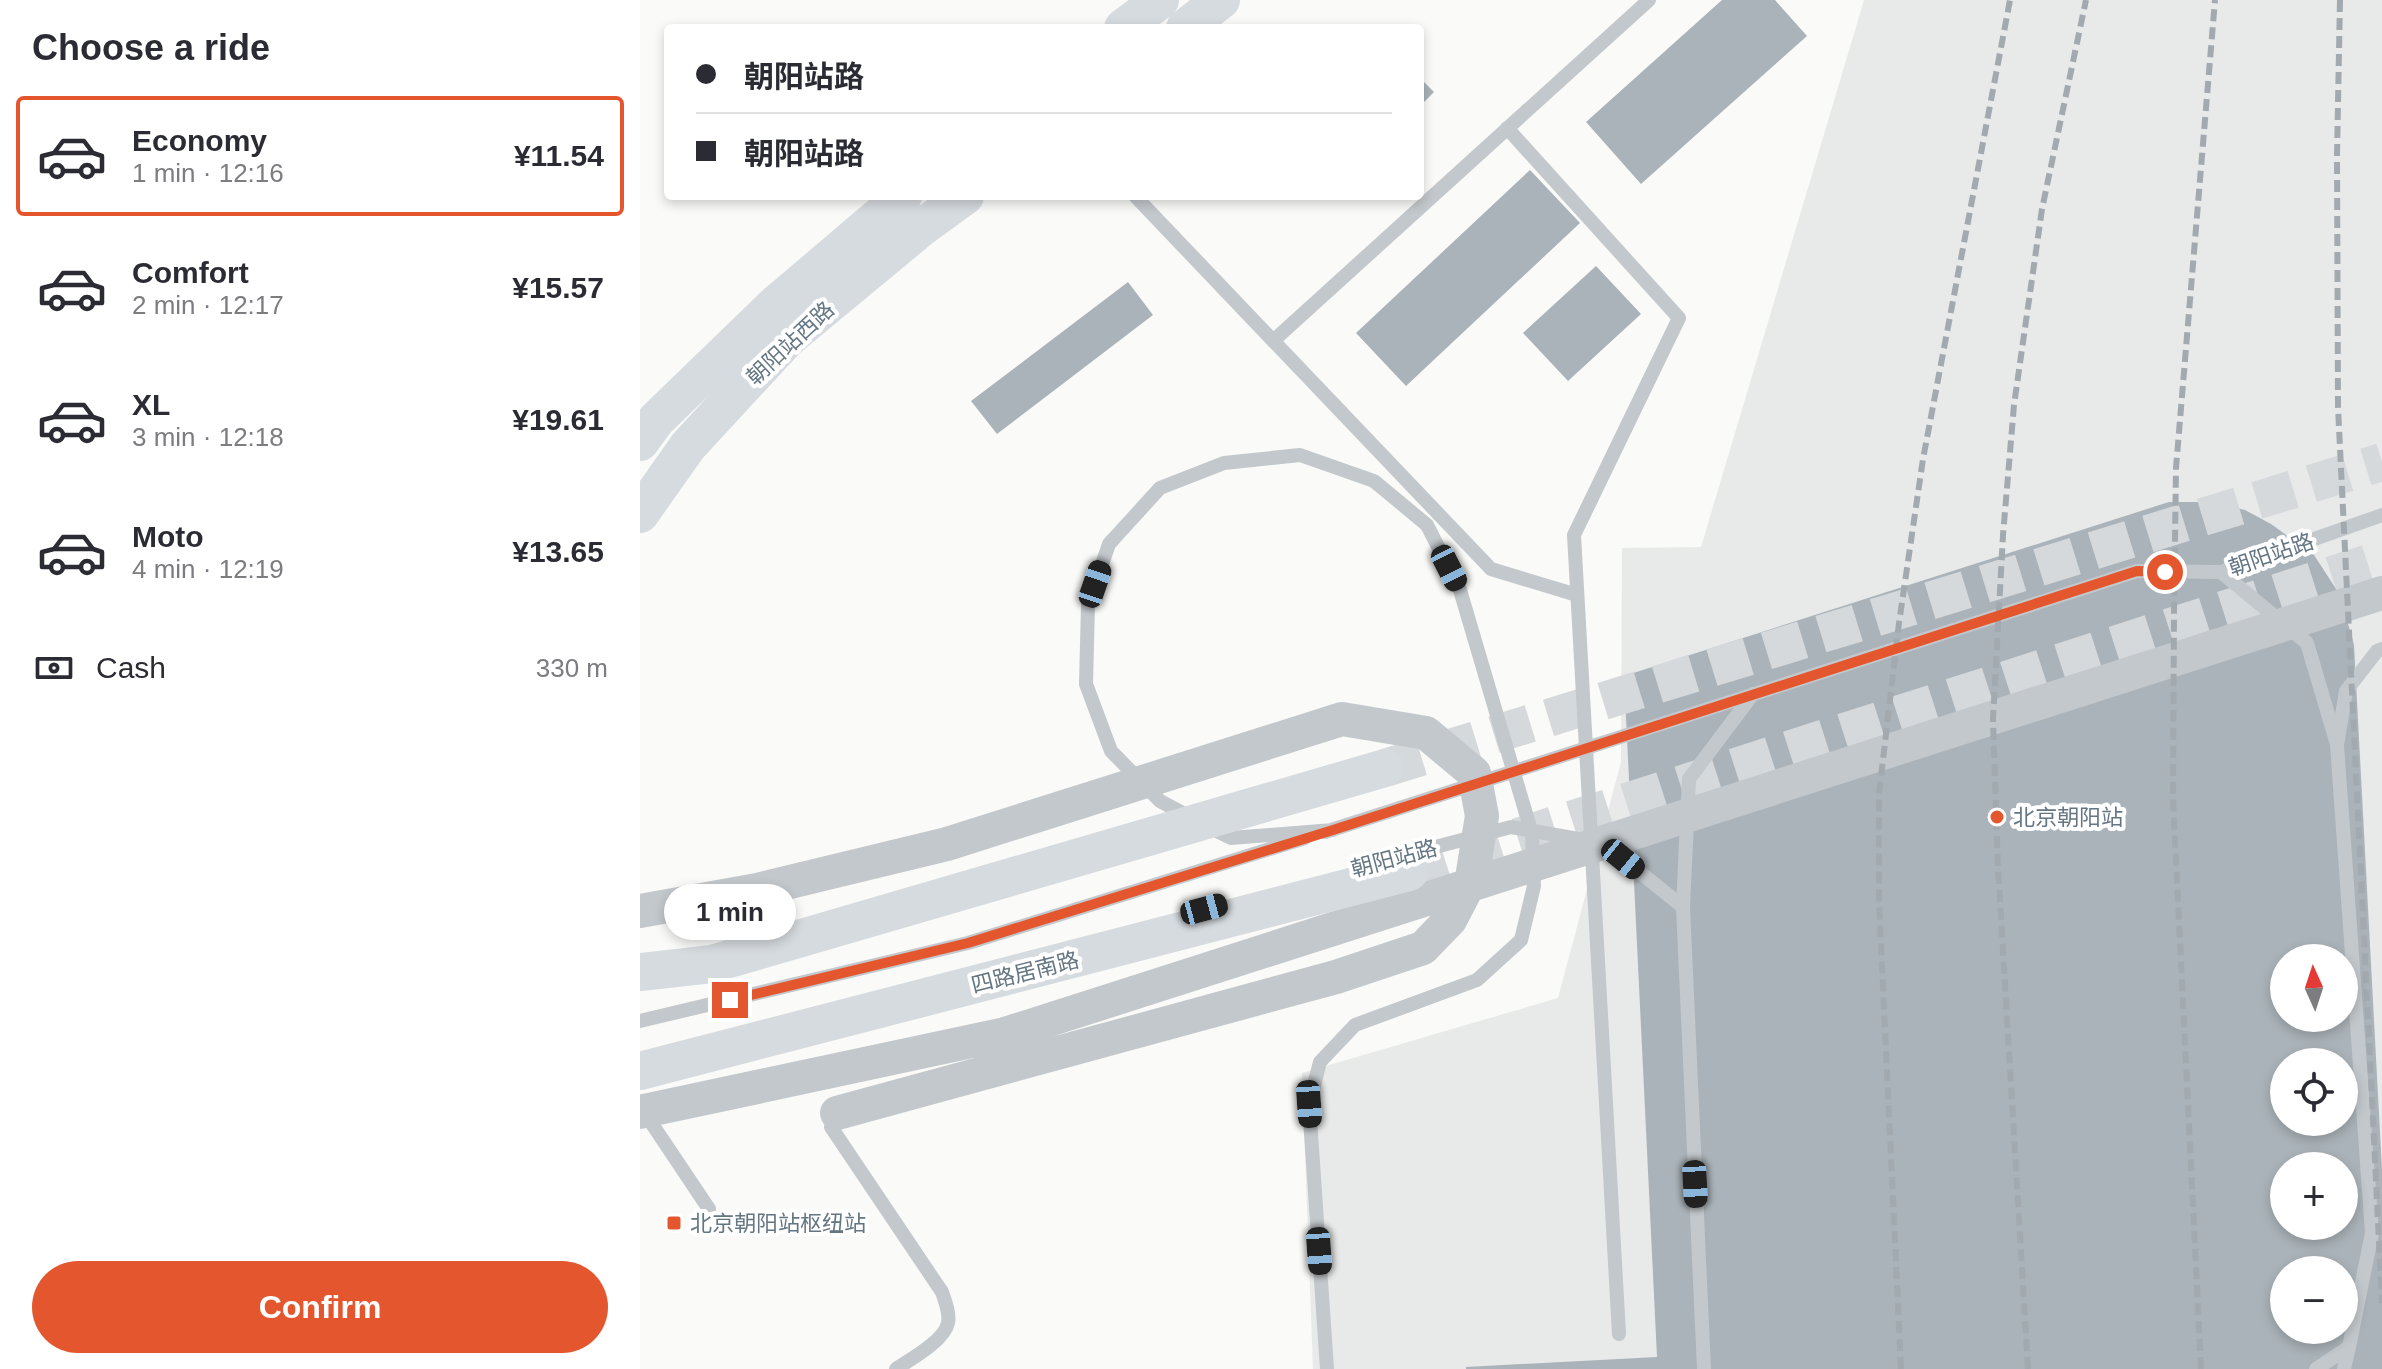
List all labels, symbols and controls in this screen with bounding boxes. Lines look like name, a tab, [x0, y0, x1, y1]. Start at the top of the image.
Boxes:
text: Choose a ride	[32, 27, 270, 68]
text: 朝阳站路	[744, 60, 864, 93]
icon: car	[36, 120, 108, 192]
text: Economy	[132, 124, 267, 157]
text: 朝阳站路	[744, 137, 864, 170]
text: ¥11.54	[514, 139, 604, 172]
text: 1 min · 12:16	[132, 158, 284, 188]
icon: car	[36, 252, 108, 324]
text: Comfort	[132, 256, 249, 289]
text: ¥15.57	[512, 271, 604, 304]
text: 2 min · 12:17	[132, 290, 284, 320]
street label: 朝阳站西路	[742, 297, 839, 390]
icon: car	[36, 384, 108, 456]
text: XL	[132, 388, 170, 421]
text: ¥19.61	[512, 403, 604, 436]
text: 3 min · 12:18	[132, 422, 284, 452]
icon: car	[36, 516, 108, 588]
text: Moto	[132, 520, 204, 553]
street label: 朝阳站路	[2225, 528, 2317, 581]
text: ¥13.65	[512, 535, 604, 568]
car	[1427, 541, 1471, 595]
text: 4 min · 12:19	[132, 554, 284, 584]
route start	[2147, 554, 2183, 590]
car	[1076, 557, 1114, 611]
icon: cash	[32, 646, 76, 690]
text: Cash	[96, 651, 166, 684]
text: 330 m	[536, 653, 608, 683]
place label: 北京朝阳站	[2013, 805, 2123, 830]
marker: 北京朝阳站	[1988, 808, 2006, 826]
street label: 朝阳站路	[1348, 835, 1440, 882]
car	[1597, 835, 1649, 883]
callout: 1 min	[664, 884, 796, 940]
car	[1178, 891, 1230, 927]
text: 1 min	[696, 897, 764, 927]
north arrow	[2270, 944, 2358, 1032]
map controls	[2270, 944, 2358, 1344]
street label: 四路居南路	[969, 947, 1082, 998]
route end	[712, 982, 748, 1018]
button: locate	[2270, 1048, 2358, 1136]
car	[1295, 1079, 1323, 1129]
button: +	[2270, 1152, 2358, 1240]
car	[1682, 1159, 1708, 1209]
place label: 北京朝阳站枢纽站	[690, 1211, 866, 1236]
marker: 北京朝阳站枢纽站	[665, 1214, 683, 1232]
car	[1305, 1226, 1333, 1276]
button: −	[2270, 1256, 2358, 1344]
button: Confirm	[32, 1261, 608, 1353]

